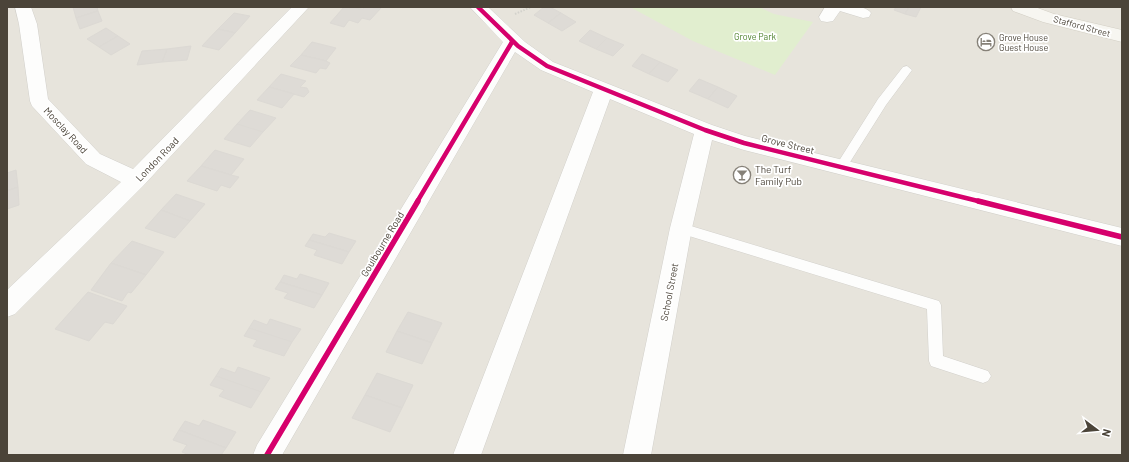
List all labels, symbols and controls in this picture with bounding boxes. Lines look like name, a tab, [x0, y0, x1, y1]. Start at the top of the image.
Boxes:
street label: Stafford Street	[1052, 13, 1112, 39]
park label: Grove Park	[734, 31, 776, 42]
hotel icon: Grove House Guest House	[976, 32, 996, 52]
place label: Grove House Guest House	[999, 32, 1048, 53]
street label: Mosclay Road	[42, 104, 90, 156]
street label: Grove Street	[760, 132, 816, 156]
street label: London Road	[133, 134, 181, 184]
place label: The Turf Family Pub	[755, 163, 802, 187]
bar icon: The Turf Family Pub	[732, 165, 752, 185]
street label: Goulbourne Road	[358, 209, 406, 279]
street label: School Street	[657, 262, 681, 322]
north arrow	[1077, 410, 1117, 450]
text: N	[1100, 428, 1114, 438]

